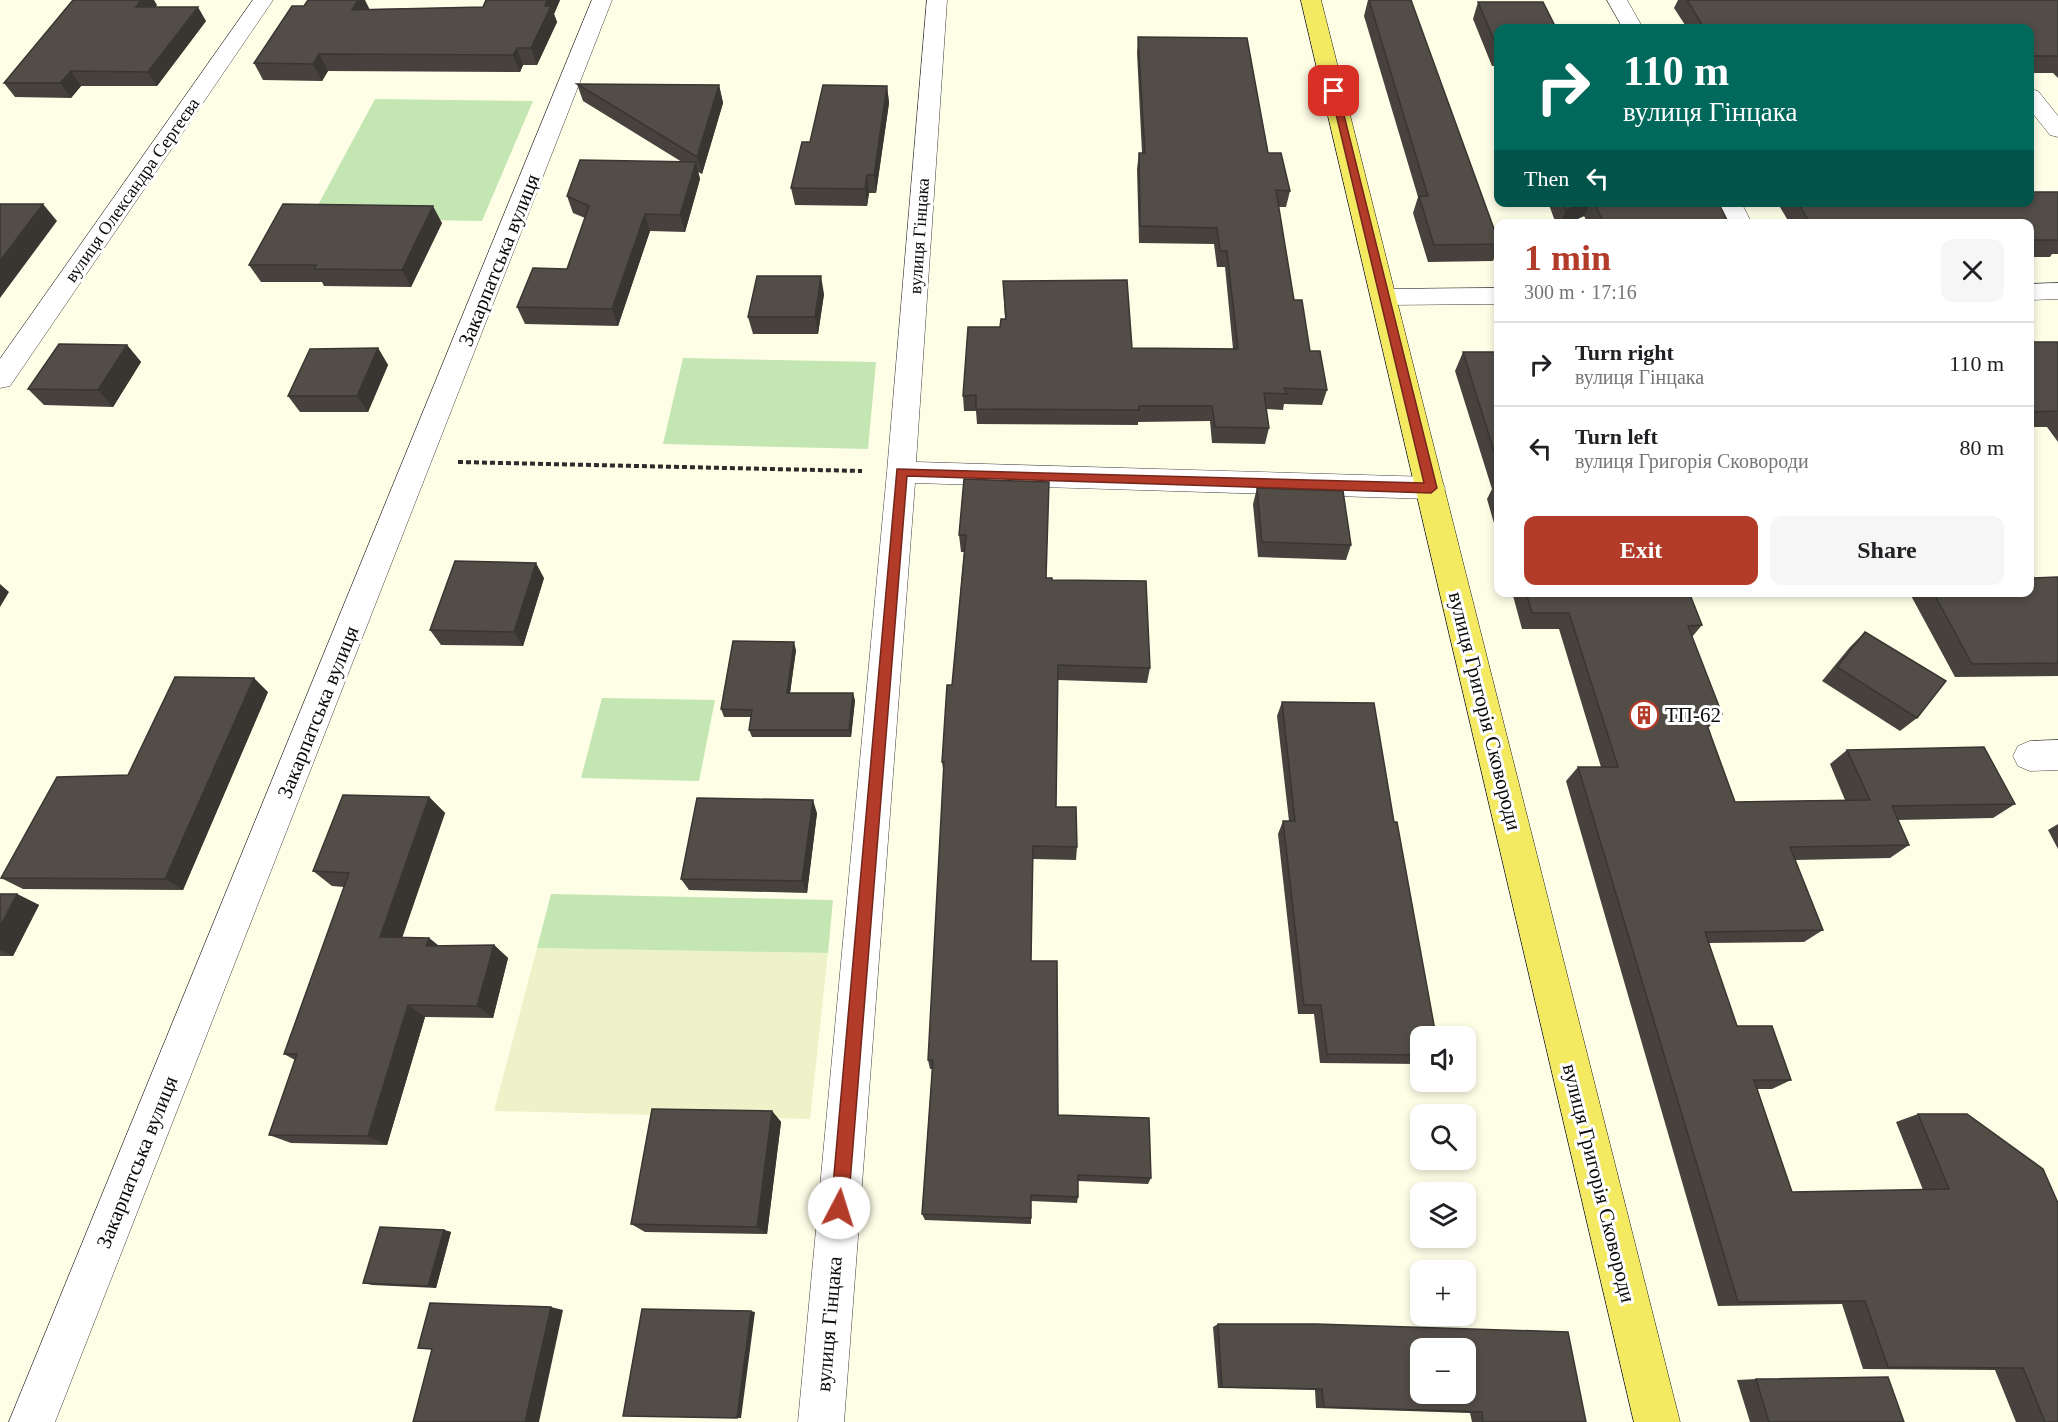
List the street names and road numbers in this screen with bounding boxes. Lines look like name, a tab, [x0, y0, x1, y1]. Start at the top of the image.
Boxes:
street label: вулиця Олександра Сергеєва	[61, 94, 203, 286]
street label: Закарпатська вулиця	[453, 170, 545, 350]
street label: вулиця Гінцака	[905, 177, 933, 295]
street label: вулиця Григорія Сковороди	[1444, 589, 1526, 833]
street label: Закарпатська вулиця	[272, 622, 364, 802]
street label: вулиця Григорія Сковороди	[1558, 1061, 1640, 1305]
street label: Закарпатська вулиця	[91, 1072, 183, 1252]
street label: вулиця Гінцака	[811, 1255, 847, 1393]

